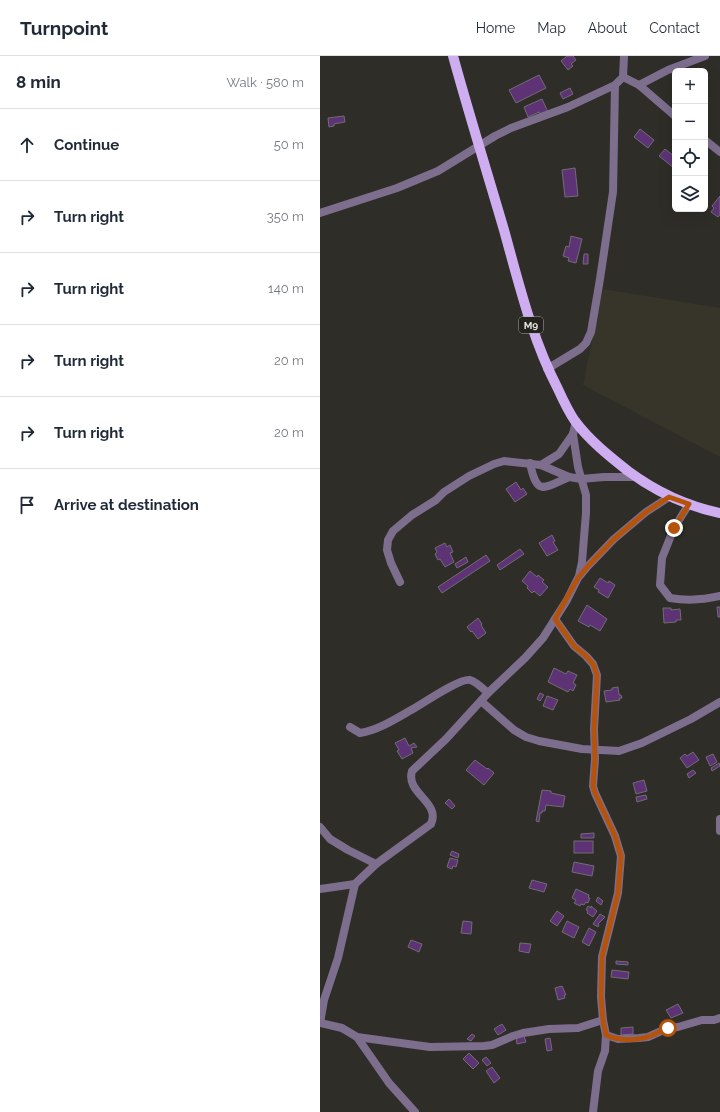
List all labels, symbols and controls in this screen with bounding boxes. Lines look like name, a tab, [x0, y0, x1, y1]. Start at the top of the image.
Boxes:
text: Turnpoint	[20, 17, 108, 39]
text: Home	[476, 20, 515, 36]
text: Map	[537, 20, 566, 36]
text: About	[588, 20, 627, 36]
text: Contact	[649, 20, 700, 36]
map controls	[672, 68, 708, 212]
button: +	[672, 68, 708, 104]
text: 8 min	[16, 72, 61, 92]
text: Walk · 580 m	[226, 75, 304, 90]
button: −	[672, 104, 708, 140]
icon: ahead	[16, 134, 38, 156]
text: Continue	[54, 136, 119, 154]
text: 50 m	[274, 137, 304, 152]
button: locate	[672, 140, 708, 176]
button: layers	[672, 176, 708, 212]
icon: right	[16, 206, 38, 228]
text: Turn right	[54, 208, 124, 226]
text: 350 m	[267, 209, 304, 224]
icon: right	[16, 278, 38, 300]
text: Turn right	[54, 280, 124, 298]
text: 140 m	[268, 281, 304, 296]
road number: M9	[519, 317, 543, 333]
icon: right	[16, 350, 38, 372]
text: Turn right	[54, 352, 124, 370]
text: 20 m	[274, 353, 304, 368]
icon: right	[16, 422, 38, 444]
text: Turn right	[54, 424, 124, 442]
text: 20 m	[274, 425, 304, 440]
icon: arrive	[16, 494, 38, 516]
text: Arrive at destination	[54, 496, 199, 514]
route end	[665, 519, 683, 537]
route start	[659, 1019, 677, 1037]

